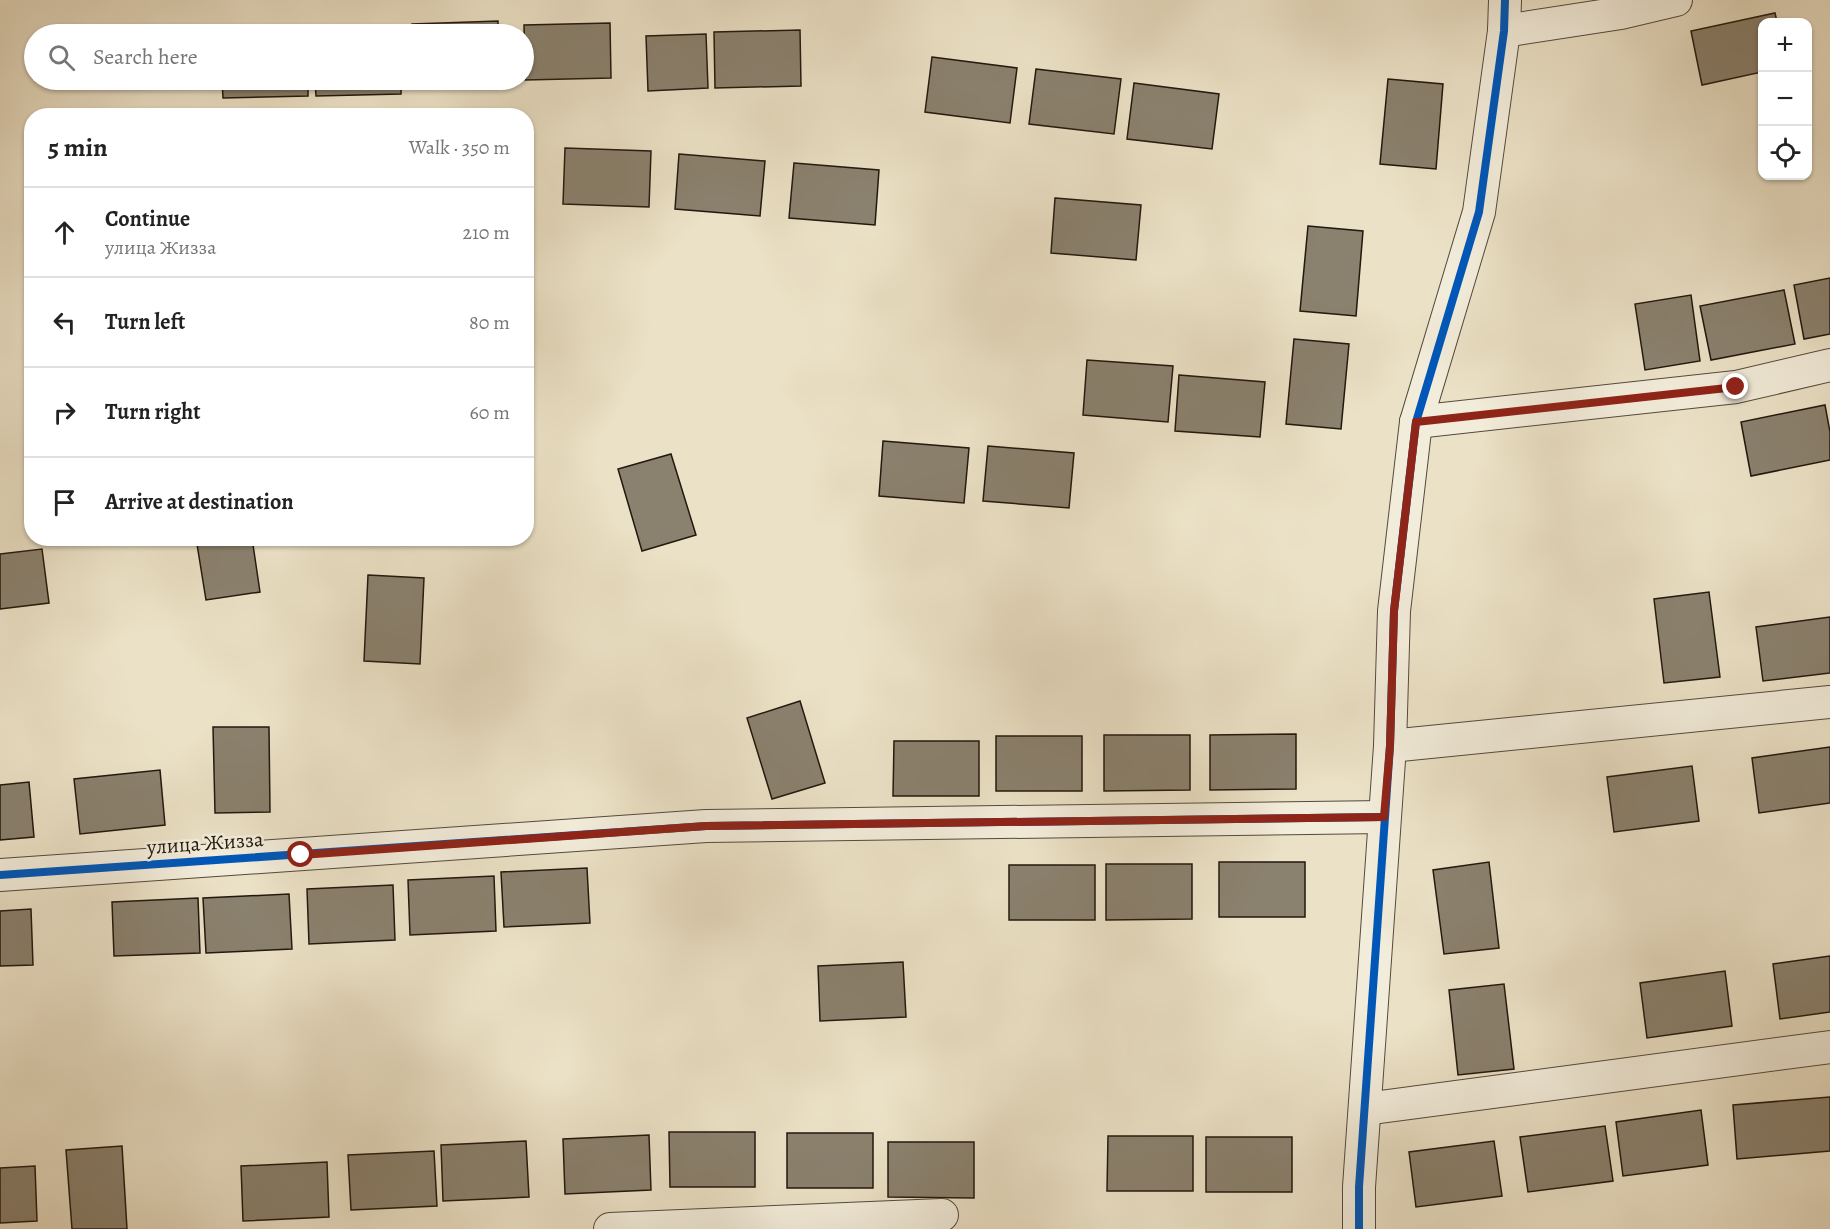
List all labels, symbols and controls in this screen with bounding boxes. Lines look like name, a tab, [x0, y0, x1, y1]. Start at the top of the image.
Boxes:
map controls	[1758, 18, 1812, 180]
button: +	[1758, 18, 1812, 72]
search box	[24, 24, 534, 90]
icon: search	[45, 41, 78, 74]
text: Search here	[93, 42, 198, 72]
button: −	[1758, 72, 1812, 126]
button: locate	[1758, 126, 1812, 180]
text: 5 min	[48, 130, 108, 165]
text: Walk · 350 m	[409, 134, 510, 161]
text: Continue	[105, 204, 190, 234]
icon: ahead	[48, 216, 81, 249]
text: 210 m	[462, 219, 510, 246]
text: улица Жизза	[105, 234, 216, 261]
icon: left	[48, 306, 81, 339]
text: Turn left	[105, 307, 185, 337]
text: 80 m	[469, 309, 510, 336]
route end	[1722, 373, 1748, 399]
icon: right	[48, 396, 81, 429]
text: Turn right	[105, 397, 201, 427]
text: 60 m	[470, 399, 510, 426]
icon: arrive	[48, 486, 81, 519]
text: Arrive at destination	[105, 487, 294, 517]
street label: улица Жизза	[145, 825, 265, 861]
route start	[287, 841, 313, 867]

